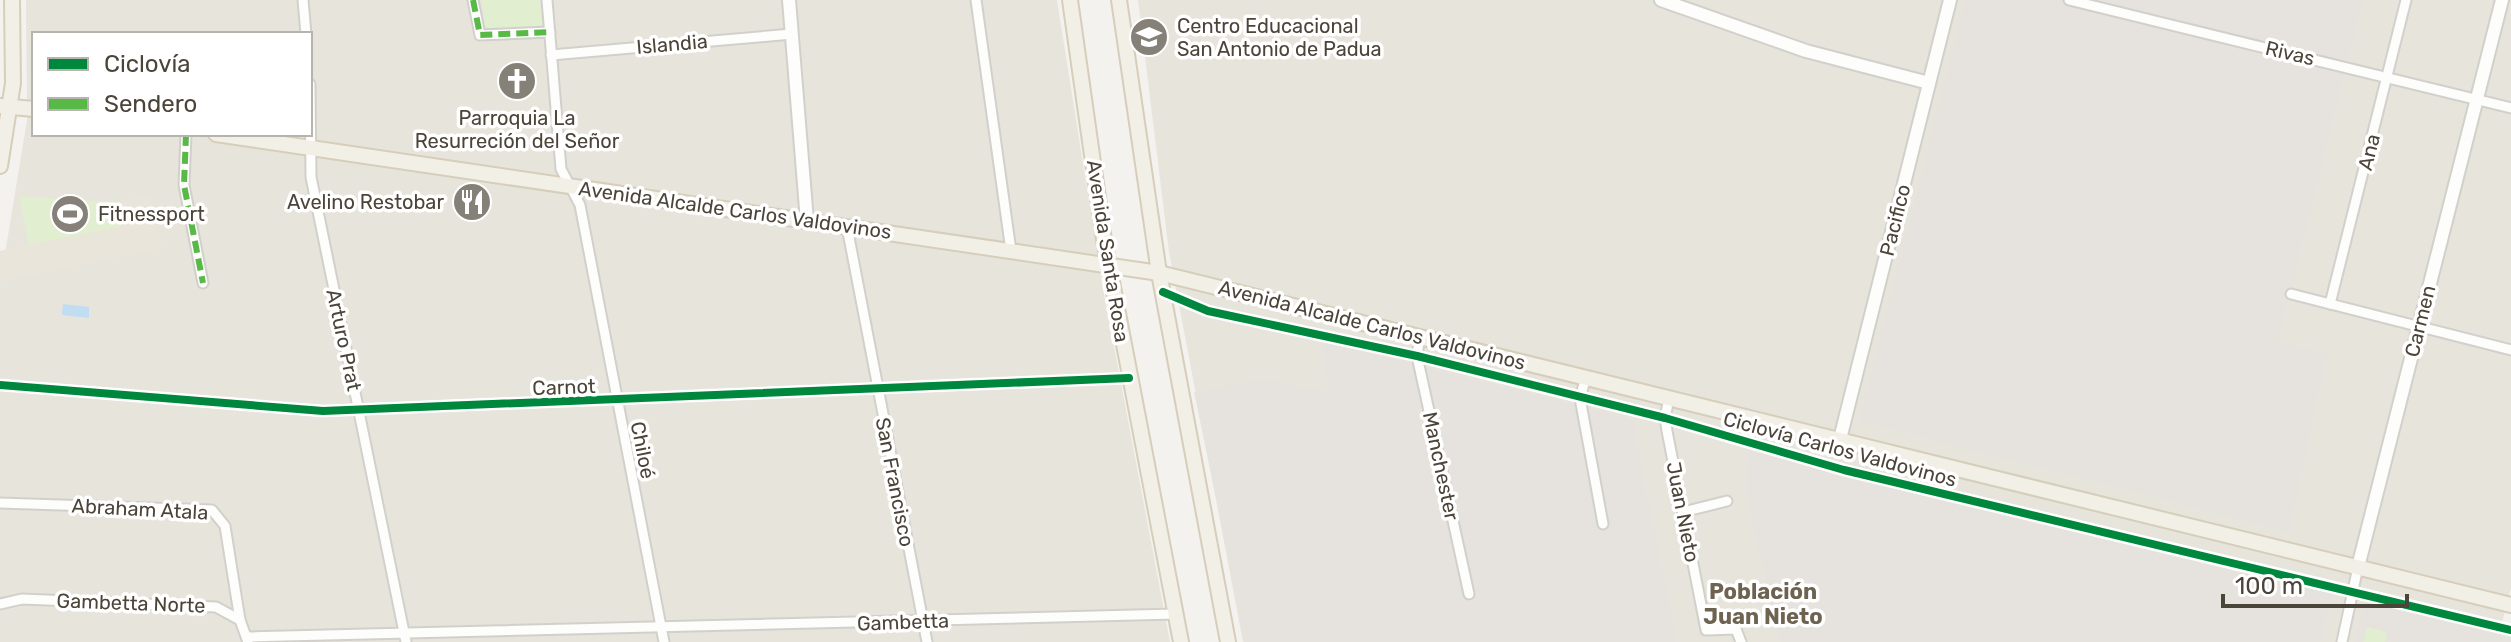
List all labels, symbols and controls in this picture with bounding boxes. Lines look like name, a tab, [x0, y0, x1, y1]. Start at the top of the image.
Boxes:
place label: Centro Educacional San Antonio de Padua	[1177, 14, 1382, 61]
school or university icon: Centro Educacional San Antonio de Padua	[1128, 16, 1170, 58]
street label: Islandia	[635, 29, 709, 59]
legend	[32, 32, 312, 136]
street label: Rivas	[2263, 36, 2317, 70]
text: Ciclovía	[104, 50, 191, 78]
church icon: Parroquia La Resurreción del Señor	[496, 60, 538, 102]
text: Sendero	[104, 90, 197, 118]
place label: Parroquia La Resurreción del Señor	[415, 106, 620, 153]
street label: Ana	[2353, 131, 2385, 173]
street label: Avenida Santa Rosa	[1082, 158, 1134, 344]
street label: Avenida Alcalde Carlos Valdovinos	[577, 176, 893, 244]
restaurant icon: Avelino Restobar	[451, 181, 493, 223]
street label: Pacifico	[1875, 182, 1915, 258]
place label: Avelino Restobar	[287, 190, 444, 214]
sports icon: Fitnessport	[49, 193, 91, 235]
place label: Fitnessport	[98, 202, 205, 226]
street label: Avenida Alcalde Carlos Valdovinos	[1216, 275, 1528, 375]
street label: Carmen	[2400, 283, 2440, 359]
street label: Arturo Prat	[321, 287, 367, 393]
street label: Carnot	[532, 374, 596, 400]
street label: Ciclovía Carlos Valdovinos	[1721, 406, 1959, 492]
street label: Manchester	[1418, 410, 1464, 523]
street label: San Francisco	[871, 415, 919, 549]
street label: Chiloé	[626, 419, 660, 481]
street label: Juan Nieto	[1662, 460, 1704, 564]
street label: Abraham Atala	[71, 493, 209, 525]
scale bar	[2223, 558, 2407, 608]
text: 100 m	[2235, 572, 2303, 600]
district label: Población Juan Nieto	[1703, 578, 1823, 630]
street label: Gambetta Norte	[56, 588, 206, 618]
street label: Gambetta	[857, 608, 949, 636]

